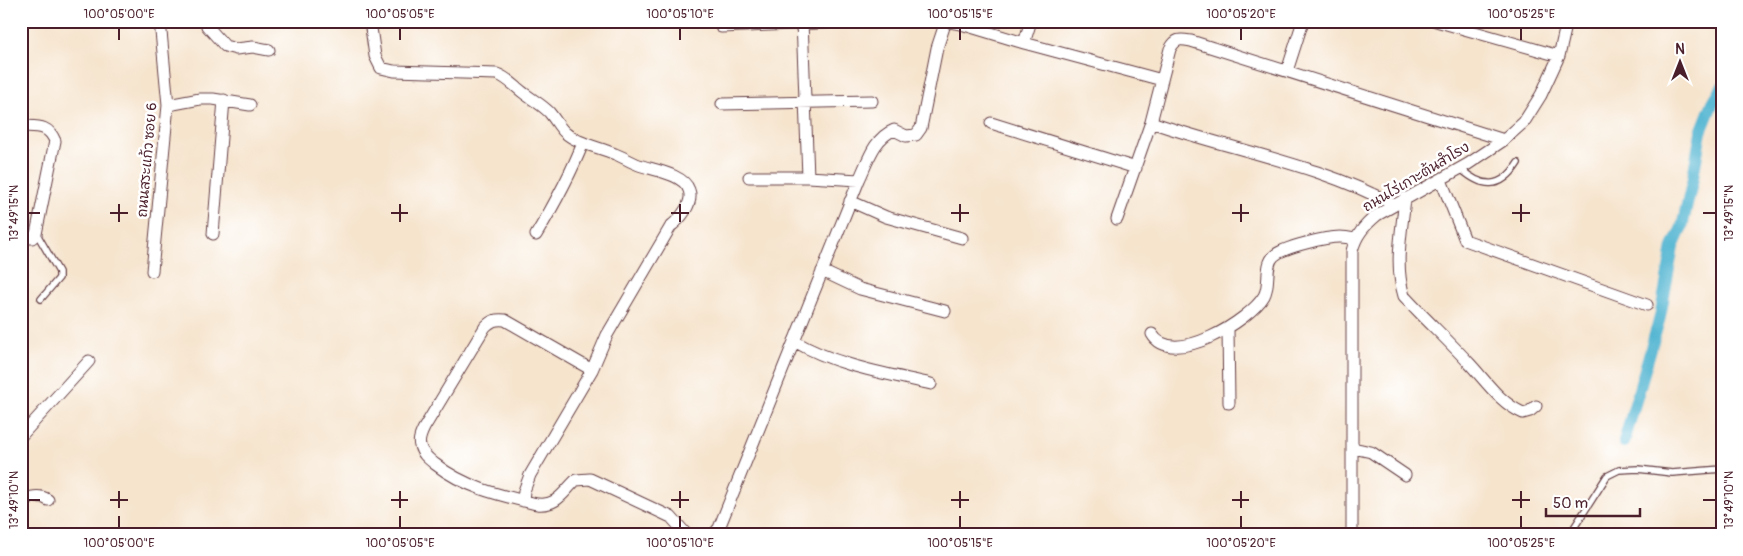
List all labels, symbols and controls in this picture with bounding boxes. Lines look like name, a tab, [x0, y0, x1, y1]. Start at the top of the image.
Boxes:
text: 100°05'00"E	[84, 7, 154, 22]
text: 100°05'05"E	[365, 7, 435, 22]
text: 100°05'10"E	[646, 7, 714, 22]
text: 100°05'15"E	[927, 7, 993, 22]
text: 100°05'20"E	[1206, 7, 1276, 22]
text: 100°05'25"E	[1487, 7, 1555, 22]
north arrow	[1656, 38, 1706, 88]
text: N	[1675, 41, 1685, 58]
street label: ถนนสระแก้ว ซอย 6	[134, 102, 160, 218]
street label: ถนนไร่เกาะต้นสำโรง	[1359, 138, 1472, 216]
text: 13°49'15"N	[7, 185, 22, 241]
text: 13°49'15"N	[1722, 185, 1737, 241]
text: 13°49'10"N	[7, 471, 22, 529]
text: 13°49'10"N	[1722, 471, 1737, 529]
scale bar	[1546, 486, 1639, 518]
text: 50 m	[1553, 494, 1588, 513]
text: 100°05'00"E	[84, 536, 154, 551]
text: 100°05'05"E	[365, 536, 435, 551]
text: 100°05'10"E	[646, 536, 714, 551]
text: 100°05'15"E	[927, 536, 993, 551]
text: 100°05'20"E	[1206, 536, 1276, 551]
text: 100°05'25"E	[1487, 536, 1555, 551]

